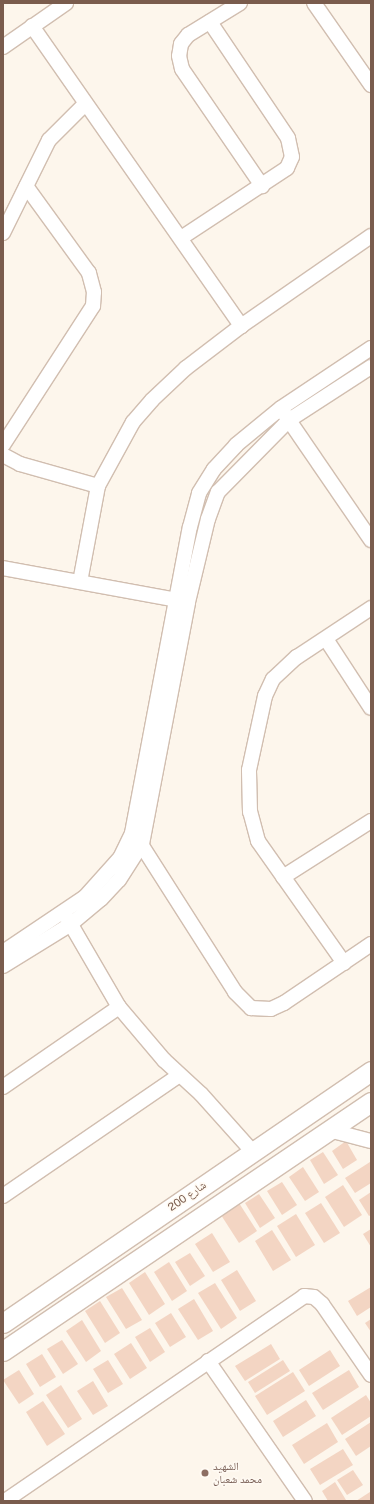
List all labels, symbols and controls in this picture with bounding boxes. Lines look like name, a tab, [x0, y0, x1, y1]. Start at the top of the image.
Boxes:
street label: شارع 200	[165, 1178, 209, 1214]
place label: الشهيد محمد شعبان	[213, 1460, 262, 1486]
marker: الشهيد محمد شعبان	[200, 1468, 210, 1478]

